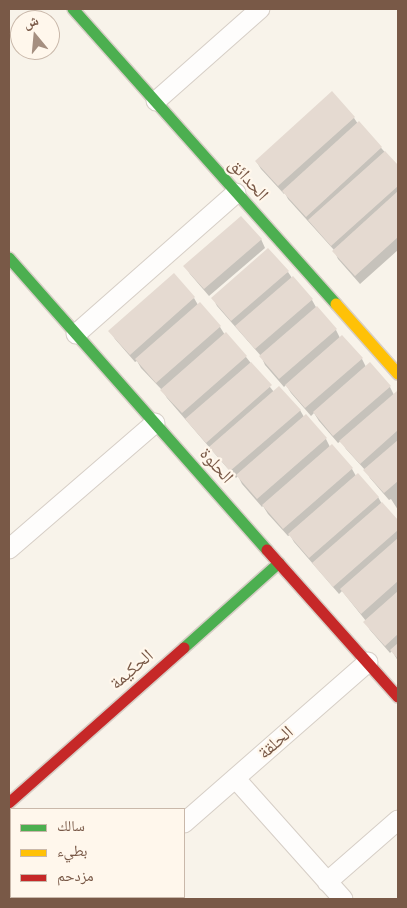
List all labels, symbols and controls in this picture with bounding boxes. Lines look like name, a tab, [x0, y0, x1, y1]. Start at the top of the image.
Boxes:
north arrow	[10, 10, 60, 60]
text: ش	[21, 11, 41, 32]
street label: الحدائق	[223, 154, 273, 206]
street label: الحلوة	[195, 444, 237, 488]
street label: الحكيمة	[106, 645, 158, 695]
street label: الحلقة	[254, 722, 298, 764]
legend	[10, 808, 185, 898]
text: سالك	[57, 816, 85, 835]
text: بطيء	[57, 841, 87, 860]
text: مزدحم	[57, 866, 94, 885]

